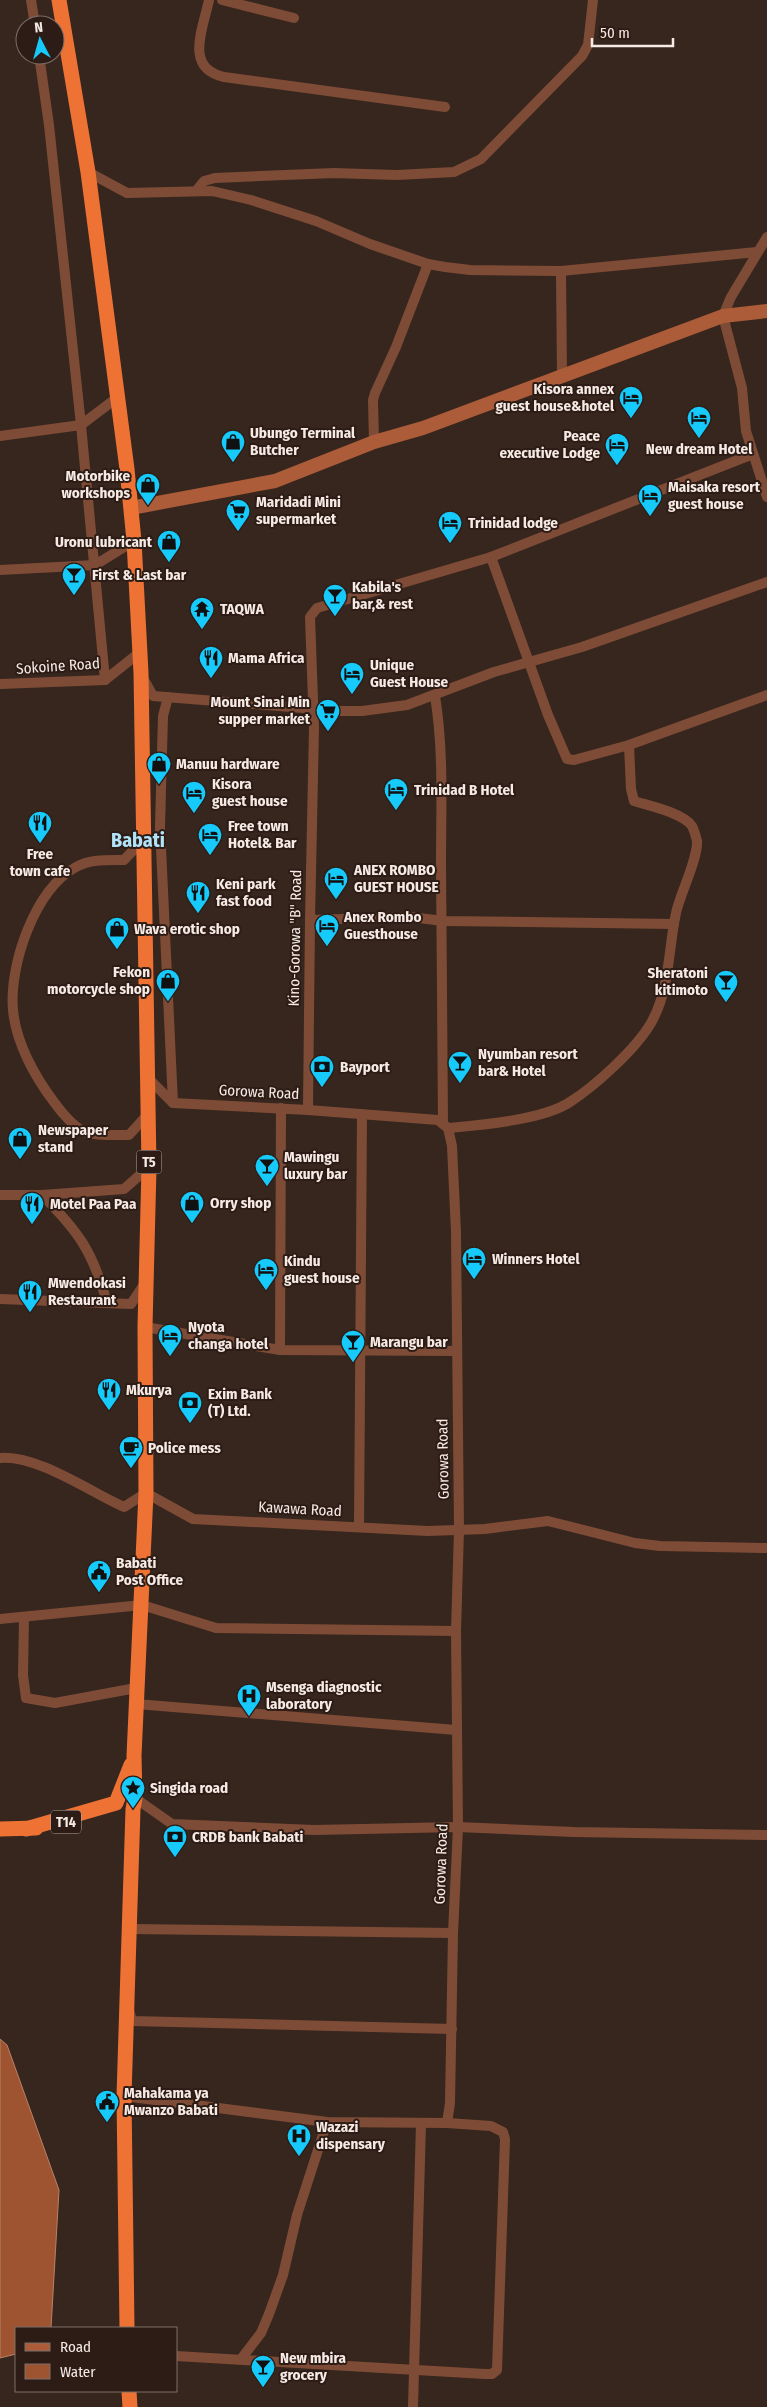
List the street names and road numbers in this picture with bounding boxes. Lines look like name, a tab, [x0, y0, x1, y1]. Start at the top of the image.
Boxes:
street label: Sokoine Road	[16, 654, 100, 678]
street label: Kino-Gorowa "B" Road	[285, 869, 305, 1007]
street label: Gorowa Road	[218, 1081, 300, 1103]
road number: T5	[136, 1150, 162, 1174]
street label: Gorowa Road	[433, 1418, 453, 1500]
street label: Kawawa Road	[258, 1498, 342, 1520]
road number: T14	[51, 1810, 81, 1834]
street label: Gorowa Road	[431, 1823, 451, 1905]

